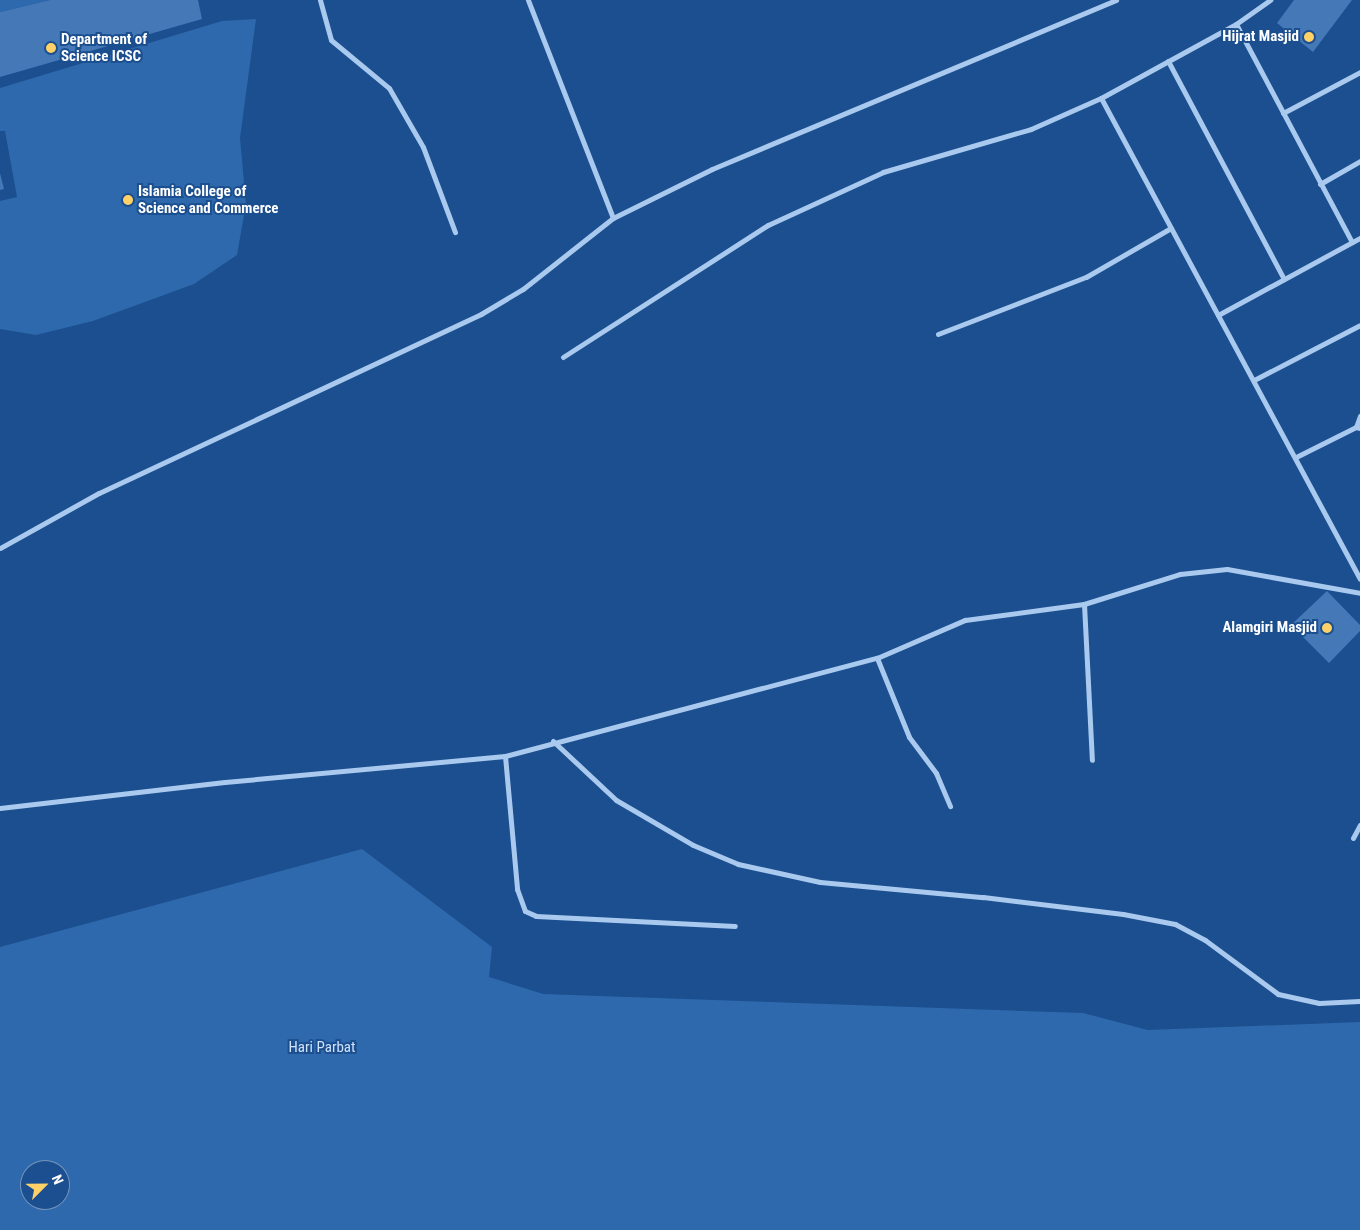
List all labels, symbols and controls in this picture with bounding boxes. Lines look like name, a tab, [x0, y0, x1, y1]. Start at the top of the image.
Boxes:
place label: Hijrat Masjid	[1222, 28, 1299, 46]
place label: Department of Science ICSC	[61, 30, 147, 65]
marker: Hijrat Masjid	[1303, 31, 1315, 43]
marker: Department of Science ICSC	[45, 42, 57, 54]
place label: Islamia College of Science and Commerce	[138, 182, 279, 217]
marker: Islamia College of Science and Commerce	[122, 194, 134, 206]
place label: Alamgiri Masjid	[1222, 619, 1317, 637]
marker: Alamgiri Masjid	[1321, 622, 1333, 634]
park label: Hari Parbat	[289, 1039, 355, 1057]
north arrow	[20, 1160, 70, 1210]
text: N	[49, 1172, 67, 1187]

